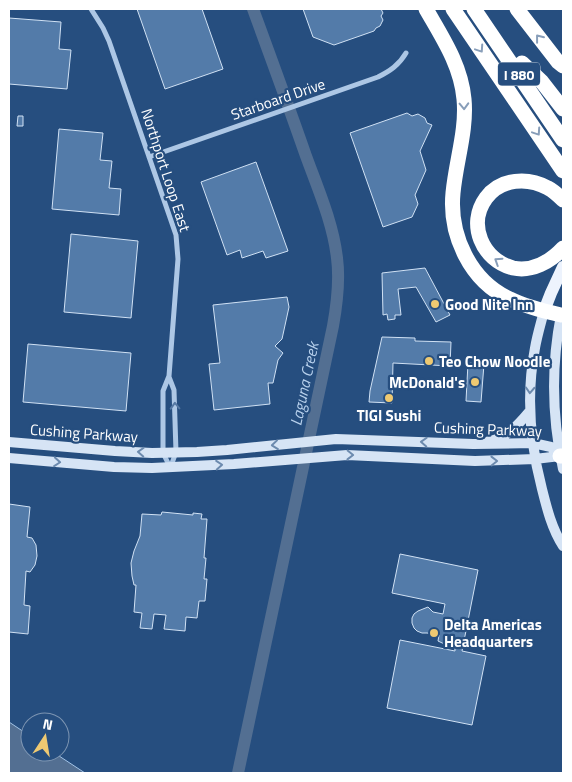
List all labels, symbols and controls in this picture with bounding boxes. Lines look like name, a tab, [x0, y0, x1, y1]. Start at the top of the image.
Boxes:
one-way arrow	[537, 35, 545, 44]
one-way arrow	[474, 43, 483, 53]
road number: I 880	[498, 62, 540, 86]
street label: Starboard Drive	[228, 72, 328, 126]
one-way arrow	[459, 102, 469, 110]
street label: Northport Loop East	[135, 105, 197, 235]
one-way arrow	[531, 127, 540, 136]
one-way arrow	[495, 258, 504, 267]
place label: Good Nite Inn	[445, 293, 533, 316]
marker: Good Nite Inn	[429, 298, 441, 310]
water label: Laguna Creek	[283, 338, 325, 428]
place label: Teo Chow Noodle	[439, 350, 551, 373]
marker: Teo Chow Noodle	[423, 355, 435, 367]
place label: McDonald's	[389, 371, 465, 394]
marker: McDonald's	[469, 376, 481, 388]
one-way arrow	[525, 386, 535, 394]
marker: TIGI Sushi	[383, 392, 395, 404]
one-way arrow	[169, 402, 180, 410]
place label: TIGI Sushi	[357, 404, 421, 427]
street label: Cushing Parkway	[434, 416, 542, 442]
street label: Cushing Parkway	[29, 418, 139, 448]
one-way arrow	[420, 436, 428, 447]
one-way arrow	[271, 439, 279, 450]
one-way arrow	[136, 447, 144, 458]
one-way arrow	[346, 450, 354, 461]
one-way arrow	[54, 456, 62, 467]
one-way arrow	[490, 456, 498, 466]
one-way arrow	[215, 460, 223, 471]
place label: Delta Americas Headquarters	[444, 613, 542, 653]
marker: Delta Americas Headquarters	[428, 627, 440, 639]
north arrow	[20, 712, 70, 762]
text: N	[41, 713, 55, 735]

